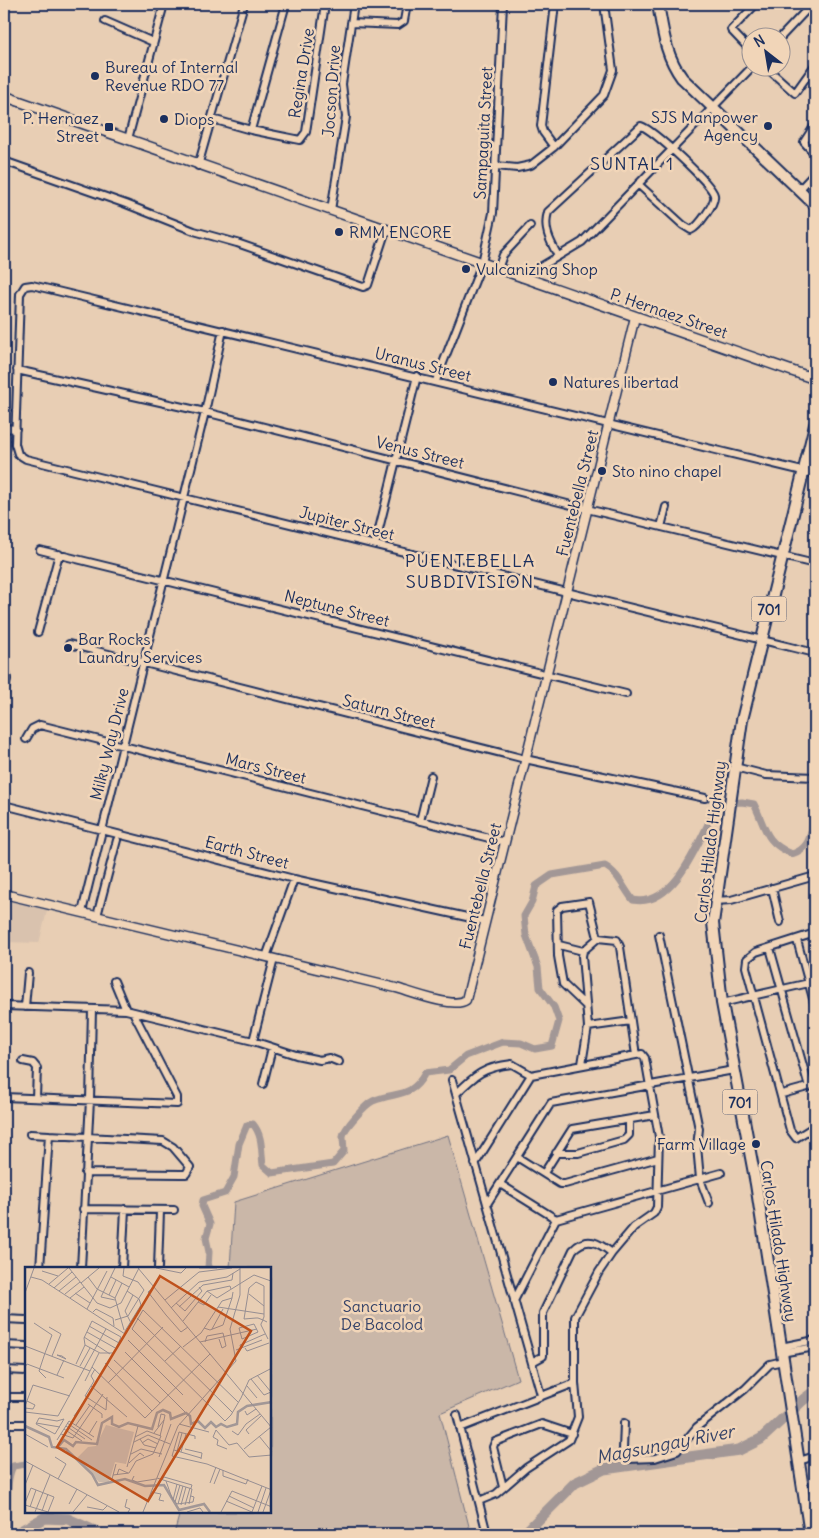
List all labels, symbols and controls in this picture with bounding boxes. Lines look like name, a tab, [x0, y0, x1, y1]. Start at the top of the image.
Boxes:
street label: Regina Drive	[284, 26, 318, 120]
north arrow	[742, 28, 792, 78]
text: N	[751, 31, 768, 51]
street label: Jocson Drive	[318, 44, 344, 138]
place label: Bureau of Internal Revenue RDO 77	[105, 57, 238, 95]
street label: Sampaguita Street	[470, 65, 497, 200]
marker: Bureau of Internal Revenue RDO 77	[89, 70, 101, 82]
place label: SJS Manpower Agency	[651, 107, 758, 145]
place label: P. Hernaez Street	[23, 108, 100, 146]
place label: Diops	[174, 109, 214, 129]
marker: Diops	[158, 113, 170, 125]
marker: SJS Manpower Agency	[762, 120, 774, 132]
marker: P. Hernaez Street	[103, 121, 115, 133]
district label: SUNTAL 1	[590, 152, 674, 175]
place label: RMM ENCORE	[349, 222, 452, 242]
marker: RMM ENCORE	[333, 226, 345, 238]
place label: Vulcanizing Shop	[476, 259, 598, 279]
marker: Vulcanizing Shop	[460, 263, 472, 275]
street label: P. Hernaez Street	[608, 284, 731, 343]
street label: Uranus Street	[373, 342, 474, 386]
place label: Natures libertad	[563, 372, 679, 392]
marker: Natures libertad	[547, 376, 559, 388]
street label: Fuentebella Street	[552, 427, 603, 558]
street label: Venus Street	[374, 431, 467, 473]
place label: Sto nino chapel	[612, 461, 722, 481]
marker: Sto nino chapel	[596, 465, 608, 477]
street label: Jupiter Street	[297, 502, 397, 545]
district label: PUENTEBELLA SUBDIVISION	[405, 549, 535, 593]
street label: Neptune Street	[282, 585, 392, 631]
road number: 701	[752, 596, 786, 622]
place label: Bar Rocks Laundry Services	[78, 629, 202, 667]
marker: Bar Rocks Laundry Services	[62, 642, 74, 654]
street label: Milky Way Drive	[85, 686, 133, 802]
street label: Saturn Street	[340, 690, 438, 732]
street label: Mars Street	[224, 748, 309, 788]
street label: Carlos Hilado Highway	[690, 760, 730, 924]
street label: Fuentebella Street	[455, 820, 506, 951]
street label: Earth Street	[203, 831, 292, 873]
road number: 701	[722, 1090, 758, 1114]
place label: Farm Village	[657, 1134, 746, 1154]
marker: Farm Village	[750, 1138, 762, 1150]
street label: Carlos Hilado Highway	[756, 1159, 802, 1323]
inset map	[25, 1267, 271, 1513]
park label: Sanctuario De Bacolod	[341, 1296, 423, 1334]
water label: Magsungay River	[594, 1419, 738, 1469]

